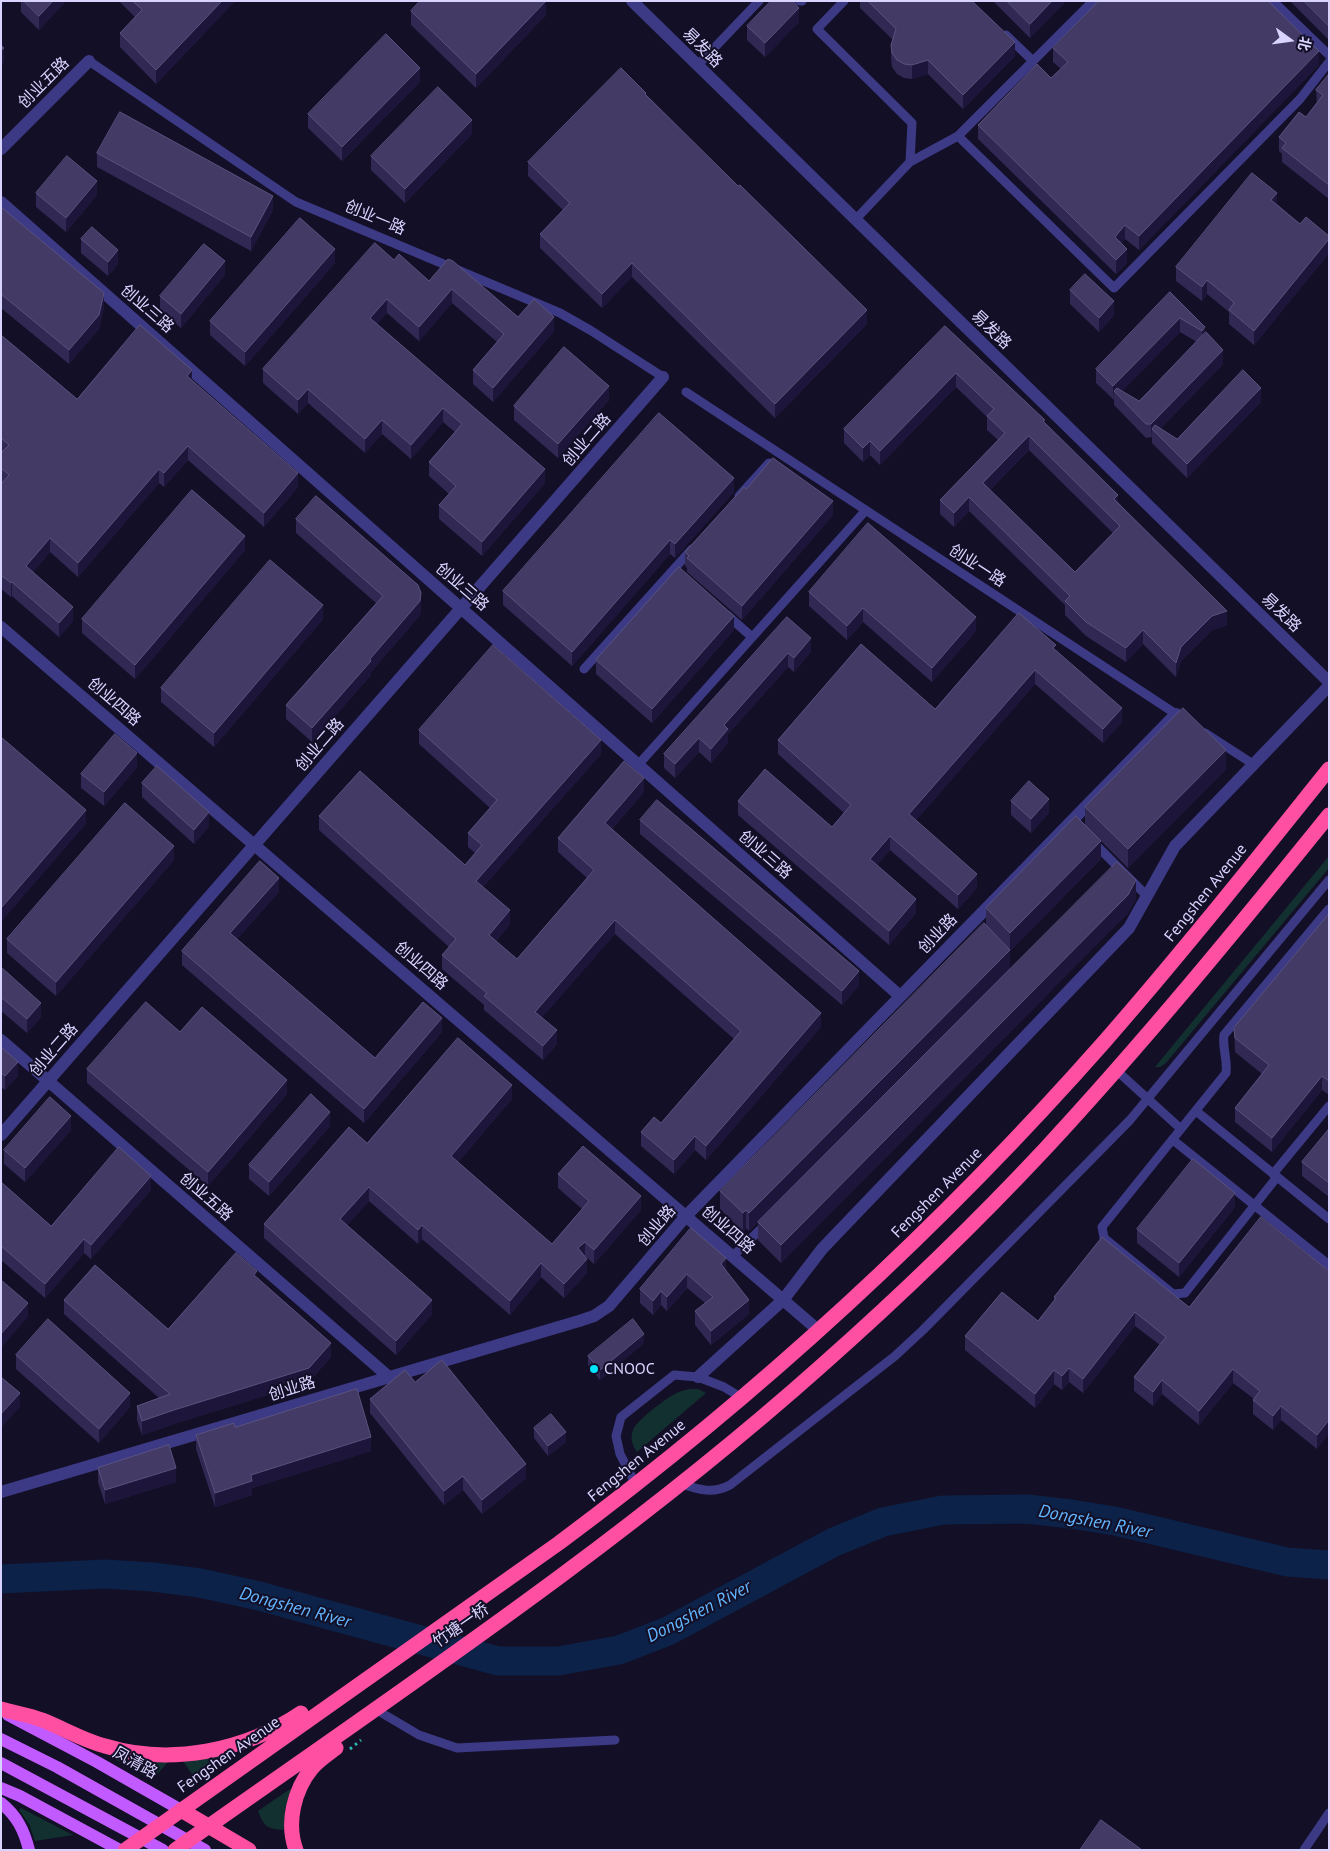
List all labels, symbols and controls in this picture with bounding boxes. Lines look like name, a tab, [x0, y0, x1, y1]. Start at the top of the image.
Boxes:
north arrow	[1265, 15, 1315, 65]
street label: 易发路	[678, 24, 726, 72]
text: 北	[1294, 35, 1315, 53]
street label: 创业五路	[15, 54, 73, 112]
street label: 创业一路	[342, 197, 408, 239]
street label: 创业三路	[117, 281, 177, 337]
street label: 易发路	[967, 306, 1015, 354]
street label: 创业二路	[559, 410, 615, 470]
street label: 创业一路	[945, 541, 1009, 591]
street label: 创业三路	[432, 559, 492, 615]
street label: 易发路	[1257, 589, 1305, 637]
street label: 创业四路	[84, 674, 144, 730]
street label: 创业二路	[292, 715, 348, 775]
street label: 创业三路	[735, 827, 795, 883]
street label: Fengshen Avenue	[1161, 840, 1251, 946]
street label: 创业路	[914, 910, 962, 958]
street label: 创业四路	[391, 938, 451, 994]
street label: 创业二路	[26, 1020, 82, 1080]
street label: Fengshen Avenue	[888, 1144, 986, 1242]
street label: 创业五路	[176, 1169, 236, 1225]
street label: 创业路	[634, 1202, 680, 1250]
street label: 创业四路	[698, 1202, 758, 1258]
place label: CNOOC	[604, 1359, 655, 1379]
marker: CNOOC	[588, 1363, 600, 1375]
street label: 创业路	[266, 1373, 318, 1405]
street label: Fengshen Avenue	[584, 1416, 690, 1506]
water label: Dongshen River	[1037, 1500, 1153, 1544]
water label: Dongshen River	[643, 1576, 755, 1648]
water label: Dongshen River	[237, 1583, 353, 1633]
street label: 竹塘一桥	[429, 1600, 493, 1652]
street label: Fengshen Avenue	[174, 1713, 284, 1797]
street label: 凤清路	[109, 1743, 161, 1783]

